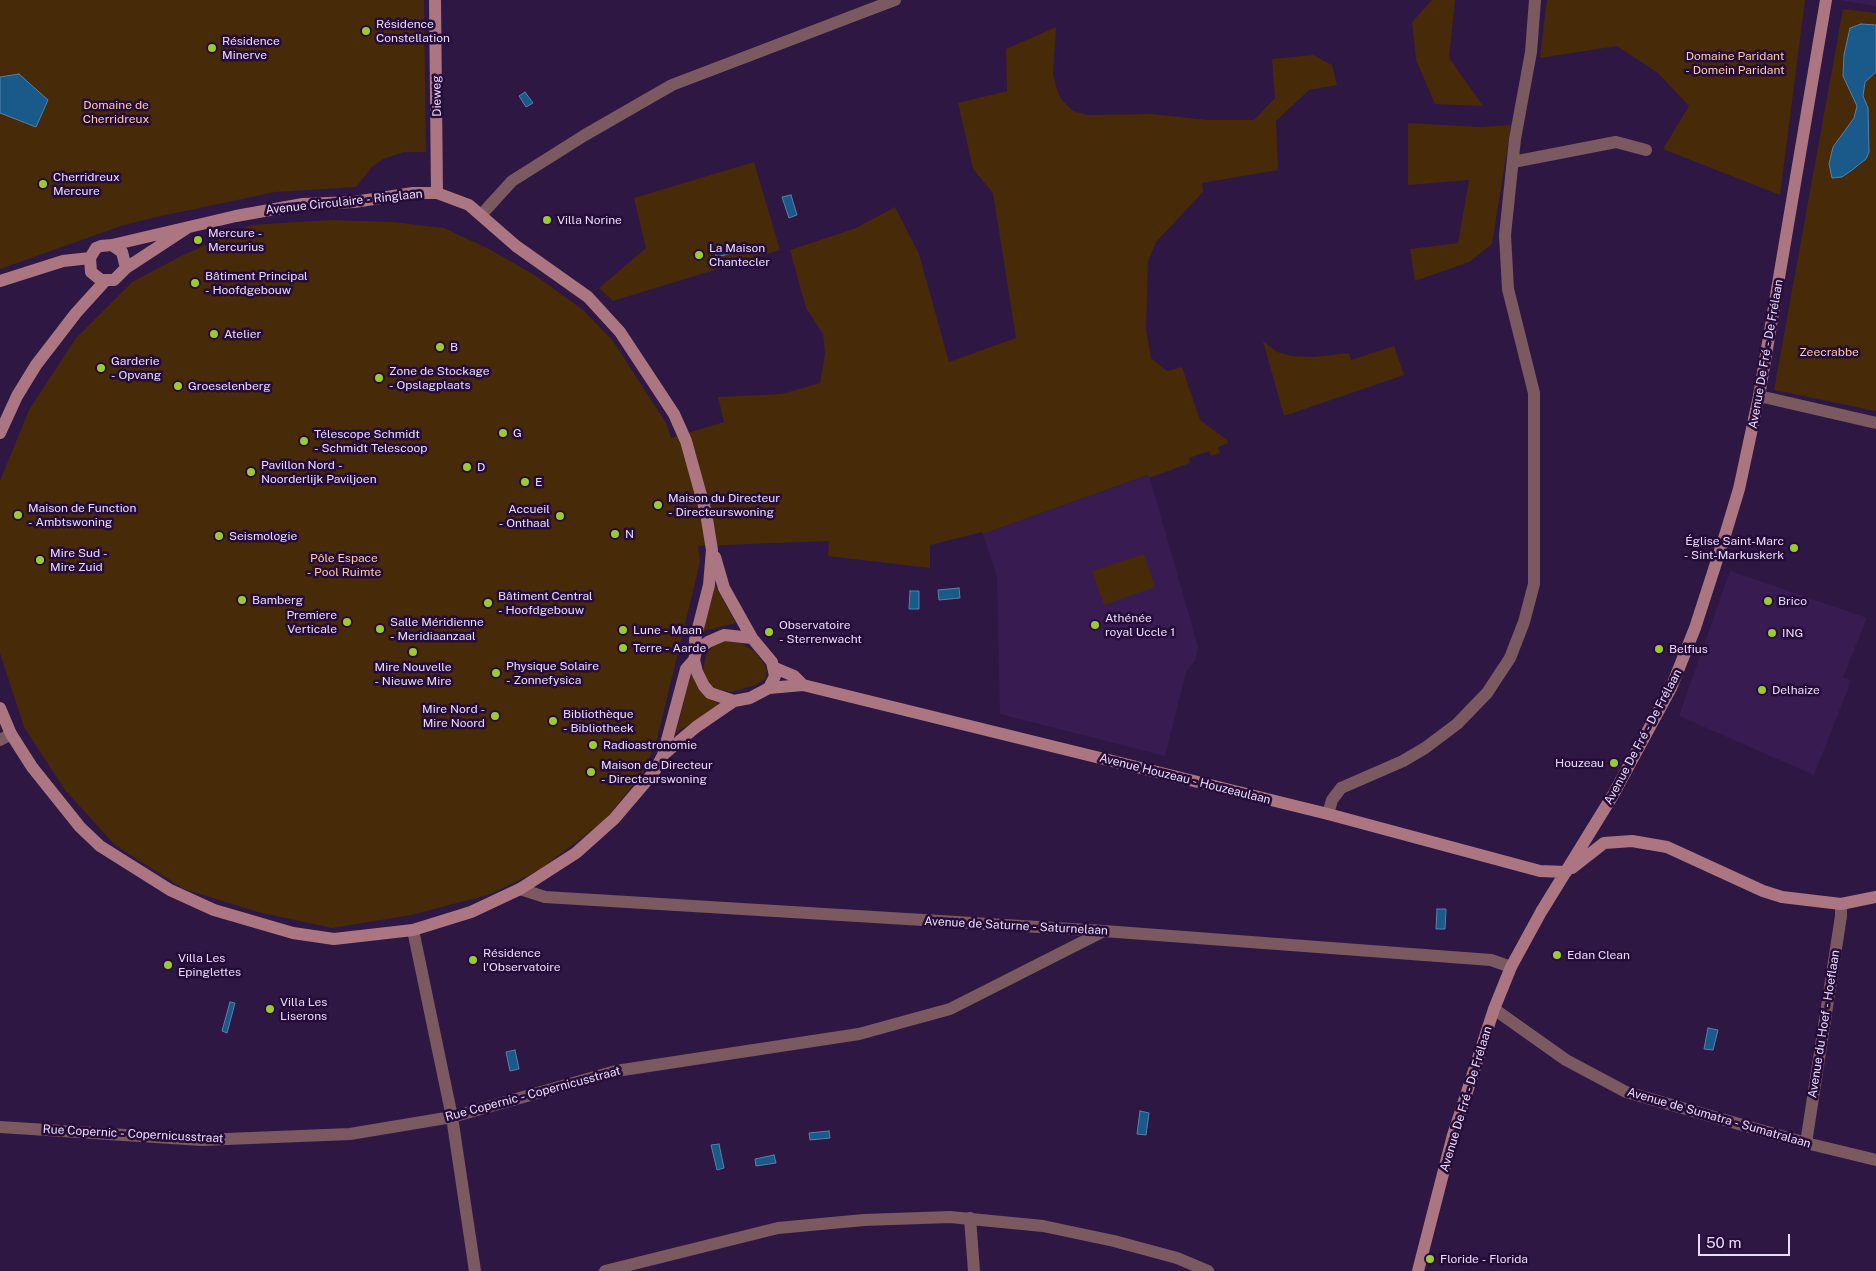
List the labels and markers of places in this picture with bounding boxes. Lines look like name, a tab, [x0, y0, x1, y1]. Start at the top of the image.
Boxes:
place label: Résidence Constellation	[376, 17, 450, 45]
marker: Résidence Constellation	[360, 25, 372, 37]
place label: Résidence Minerve	[222, 34, 280, 62]
marker: Résidence Minerve	[206, 42, 218, 54]
place label: Cherridreux Mercure	[53, 170, 120, 198]
marker: Cherridreux Mercure	[37, 178, 49, 190]
place label: Villa Norine	[557, 213, 622, 227]
marker: Villa Norine	[541, 214, 553, 226]
place label: Mercure - Mercurius	[208, 226, 264, 254]
marker: Mercure - Mercurius	[192, 234, 204, 246]
place label: La Maison Chantecler	[709, 241, 770, 269]
marker: La Maison Chantecler	[693, 249, 705, 261]
place label: Bâtiment Principal - Hoofdgebouw	[205, 269, 308, 297]
marker: Bâtiment Principal - Hoofdgebouw	[189, 277, 201, 289]
place label: Atelier	[224, 327, 261, 341]
marker: Atelier	[208, 328, 220, 340]
place label: B	[450, 340, 458, 354]
marker: B	[434, 341, 446, 353]
place label: Garderie - Opvang	[111, 354, 161, 382]
marker: Garderie - Opvang	[95, 362, 107, 374]
place label: Zone de Stockage - Opslagplaats	[389, 364, 490, 392]
marker: Zone de Stockage - Opslagplaats	[373, 372, 385, 384]
place label: Groeselenberg	[188, 379, 271, 393]
marker: Groeselenberg	[172, 380, 184, 392]
place label: G	[513, 426, 522, 440]
place label: Télescope Schmidt - Schmidt Telescoop	[314, 427, 427, 455]
marker: G	[497, 427, 509, 439]
marker: Télescope Schmidt - Schmidt Telescoop	[298, 435, 310, 447]
place label: Pavillon Nord - Noorderlijk Paviljoen	[261, 458, 377, 486]
place label: D	[477, 460, 485, 474]
marker: D	[461, 461, 473, 473]
marker: Pavillon Nord - Noorderlijk Paviljoen	[245, 466, 257, 478]
place label: E	[535, 475, 542, 489]
marker: E	[519, 476, 531, 488]
place label: Maison du Directeur - Directeurswoning	[668, 491, 780, 519]
marker: Maison du Directeur - Directeurswoning	[652, 499, 664, 511]
place label: Maison de Function - Ambtswoning	[28, 501, 136, 529]
place label: Accueil - Onthaal	[499, 502, 550, 530]
marker: Maison de Function - Ambtswoning	[12, 509, 24, 521]
marker: Accueil - Onthaal	[554, 510, 566, 522]
place label: N	[625, 527, 634, 541]
marker: N	[609, 528, 621, 540]
place label: Seismologie	[229, 529, 297, 543]
marker: Seismologie	[213, 530, 225, 542]
place label: Église Saint-Marc - Sint-Markuskerk	[1684, 534, 1784, 562]
marker: Église Saint-Marc - Sint-Markuskerk	[1788, 542, 1800, 554]
place label: Mire Sud - Mire Zuid	[50, 546, 108, 574]
marker: Mire Sud - Mire Zuid	[34, 554, 46, 566]
place label: Bâtiment Central - Hoofdgebouw	[498, 589, 593, 617]
place label: Bamberg	[252, 593, 303, 607]
marker: Bamberg	[236, 594, 248, 606]
place label: Brico	[1778, 594, 1807, 608]
marker: Brico	[1762, 595, 1774, 607]
marker: Bâtiment Central - Hoofdgebouw	[482, 597, 494, 609]
place label: Premiere Verticale	[286, 608, 337, 636]
place label: Athénée royal Uccle 1	[1105, 611, 1175, 639]
place label: Salle Méridienne - Meridiaanzaal	[390, 615, 484, 643]
marker: Premiere Verticale	[341, 616, 353, 628]
place label: Observatoire - Sterrenwacht	[779, 618, 862, 646]
marker: Athénée royal Uccle 1	[1089, 619, 1101, 631]
marker: Salle Méridienne - Meridiaanzaal	[374, 623, 386, 635]
place label: Lune - Maan	[633, 623, 702, 637]
marker: Lune - Maan	[617, 624, 629, 636]
marker: Observatoire - Sterrenwacht	[763, 626, 775, 638]
place label: ING	[1782, 626, 1803, 640]
marker: ING	[1766, 627, 1778, 639]
place label: Terre - Aarde	[633, 641, 706, 655]
marker: Terre - Aarde	[617, 642, 629, 654]
place label: Belfius	[1669, 642, 1708, 656]
marker: Belfius	[1653, 643, 1665, 655]
marker: Mire Nouvelle - Nieuwe Mire	[407, 646, 419, 658]
place label: Physique Solaire - Zonnefysica	[506, 659, 599, 687]
place label: Mire Nouvelle - Nieuwe Mire	[374, 660, 452, 688]
marker: Physique Solaire - Zonnefysica	[490, 667, 502, 679]
place label: Delhaize	[1772, 683, 1820, 697]
marker: Delhaize	[1756, 684, 1768, 696]
place label: Mire Nord - Mire Noord	[422, 702, 485, 730]
place label: Bibliothèque - Bibliotheek	[563, 707, 634, 735]
marker: Mire Nord - Mire Noord	[489, 710, 501, 722]
marker: Bibliothèque - Bibliotheek	[547, 715, 559, 727]
place label: Radioastronomie	[603, 738, 697, 752]
marker: Radioastronomie	[587, 739, 599, 751]
place label: Houzeau	[1555, 756, 1604, 770]
marker: Houzeau	[1608, 757, 1620, 769]
place label: Maison de Directeur - Directeurswoning	[601, 758, 713, 786]
marker: Maison de Directeur - Directeurswoning	[585, 766, 597, 778]
place label: Résidence l'Observatoire	[483, 946, 561, 974]
place label: Edan Clean	[1567, 948, 1630, 962]
marker: Edan Clean	[1551, 949, 1563, 961]
place label: Villa Les Epinglettes	[178, 951, 241, 979]
marker: Résidence l'Observatoire	[467, 954, 479, 966]
marker: Villa Les Epinglettes	[162, 959, 174, 971]
place label: Villa Les Liserons	[280, 995, 327, 1023]
marker: Villa Les Liserons	[264, 1003, 276, 1015]
place label: Floride - Florida	[1440, 1252, 1528, 1266]
marker: Floride - Florida	[1424, 1253, 1436, 1265]

